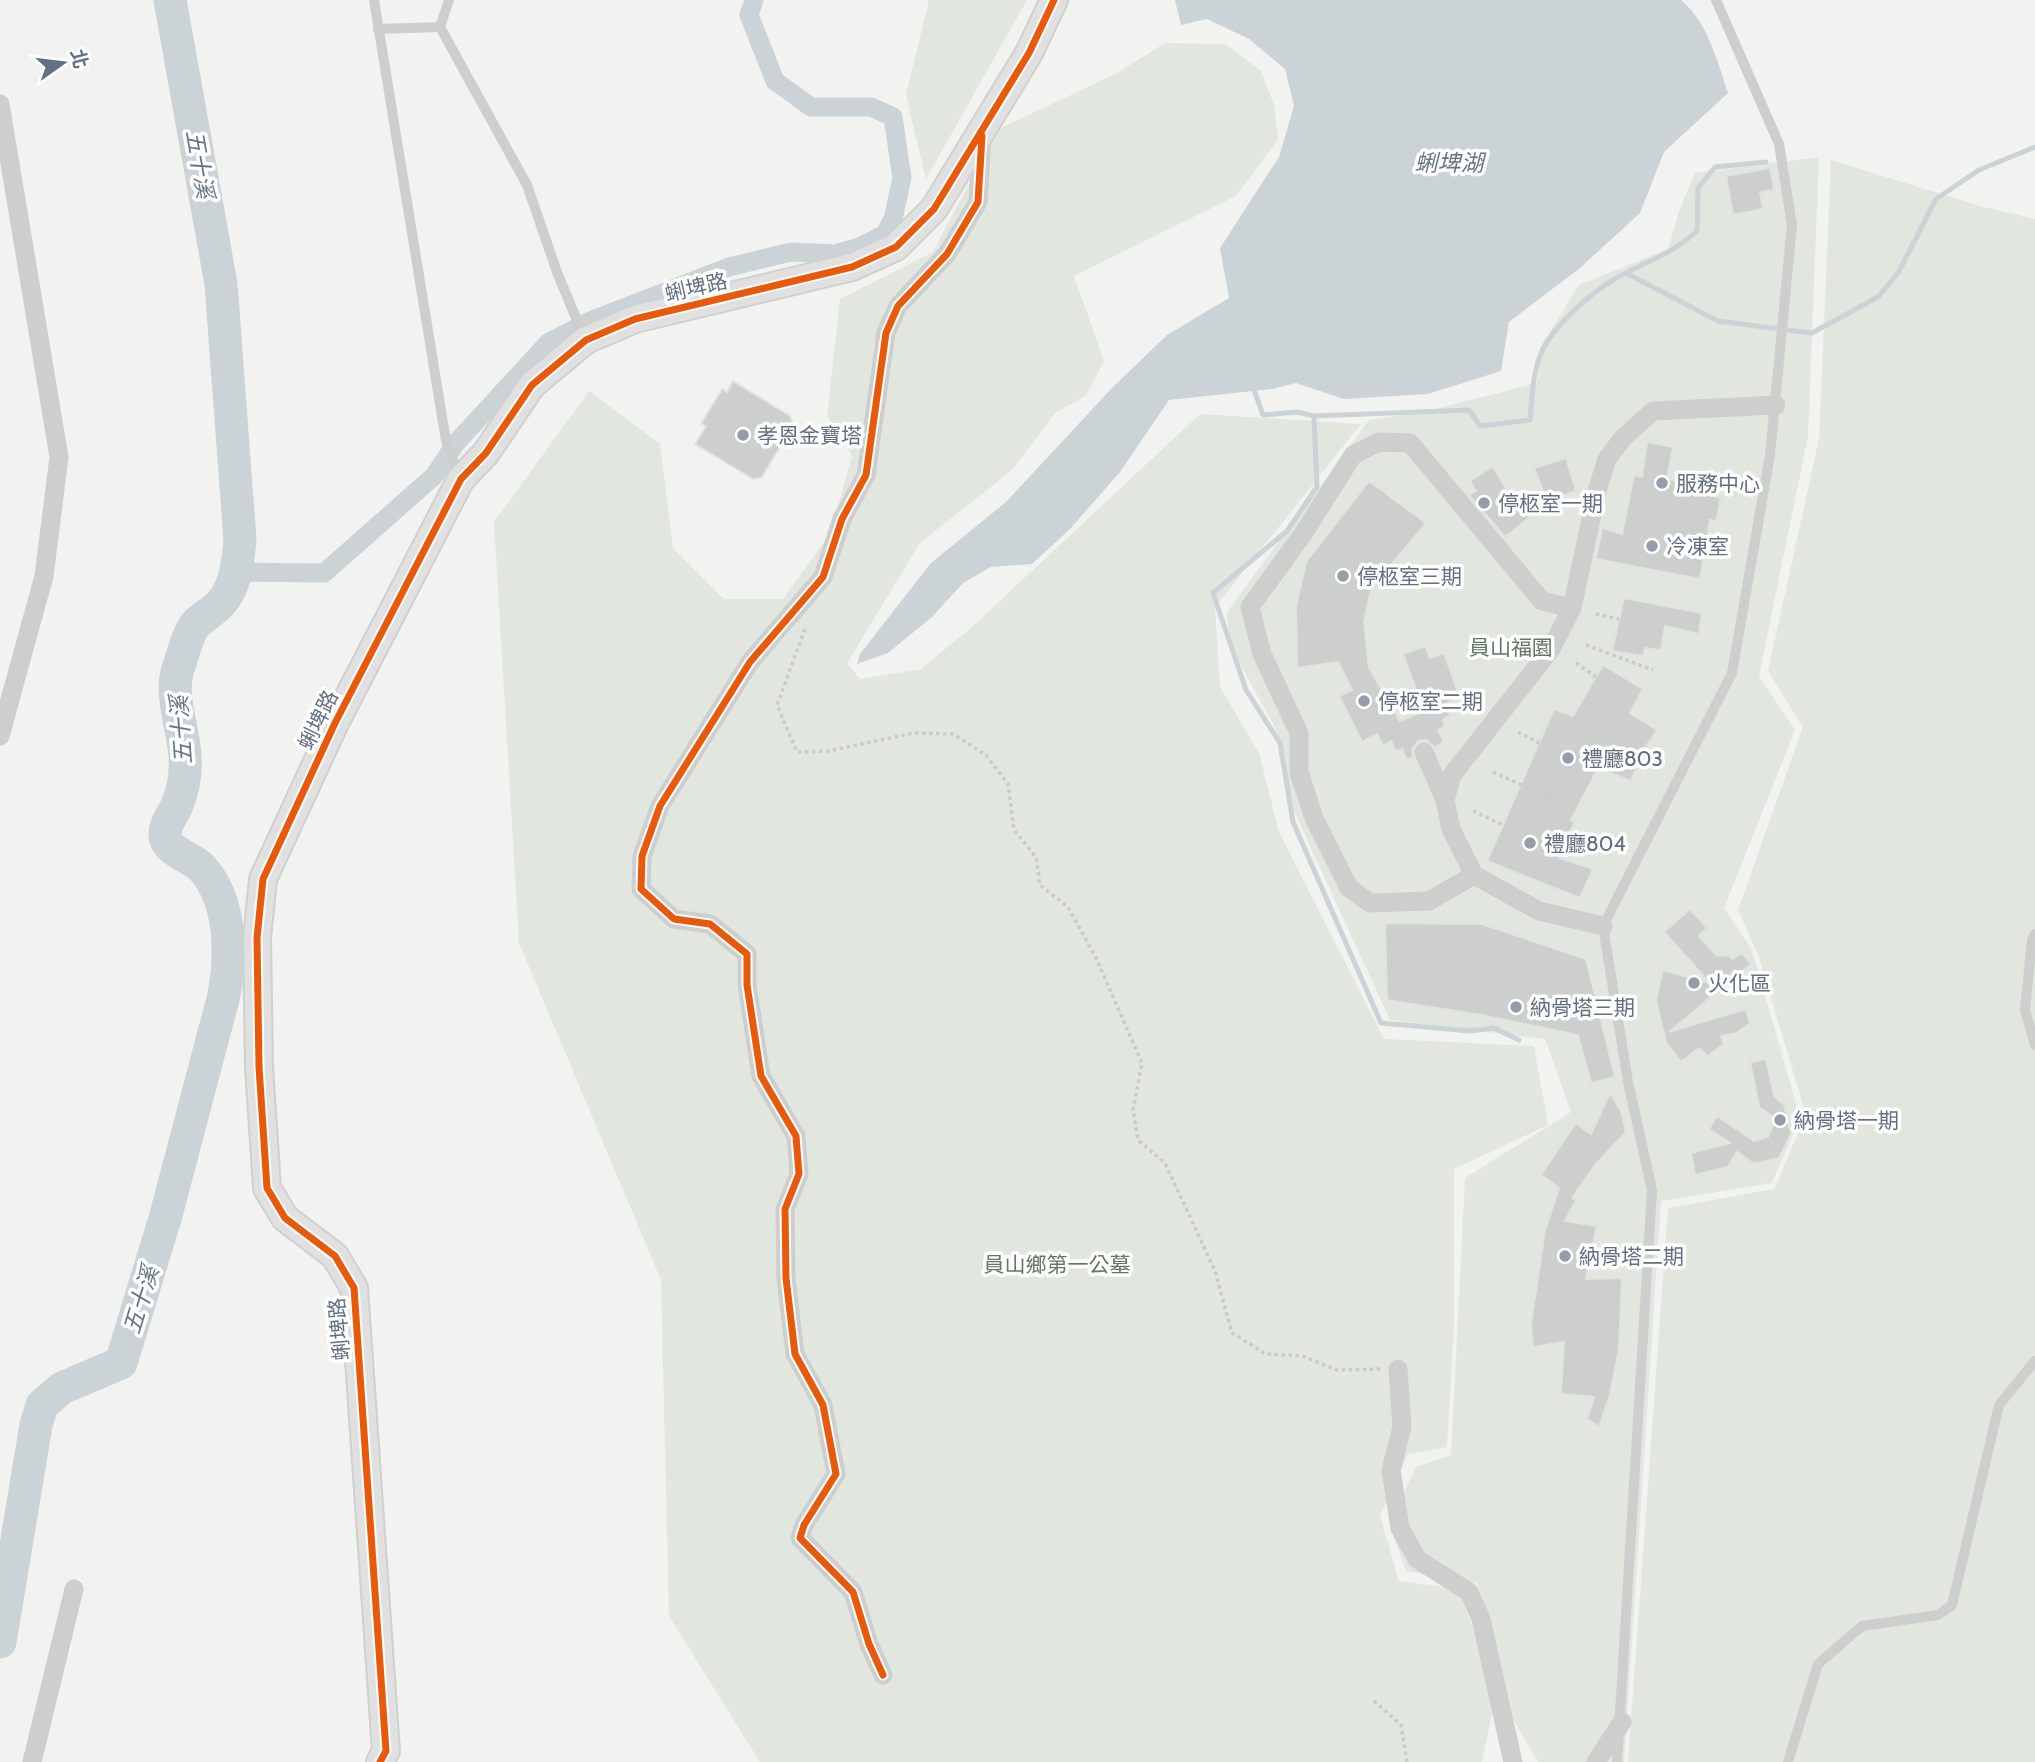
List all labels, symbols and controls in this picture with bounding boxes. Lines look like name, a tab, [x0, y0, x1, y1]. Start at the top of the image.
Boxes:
north arrow	[28, 28, 98, 98]
text: 北	[66, 47, 92, 71]
water label: 五十溪	[180, 128, 220, 203]
water label: 蜊埤湖	[1415, 149, 1487, 177]
street label: 蜊埤路	[662, 268, 730, 306]
place label: 孝恩金寶塔	[757, 423, 862, 448]
marker: 孝恩金寶塔	[735, 427, 751, 443]
place label: 服務中心	[1676, 471, 1760, 496]
marker: 服務中心	[1654, 475, 1670, 491]
place label: 停柩室一期	[1498, 491, 1603, 516]
marker: 停柩室一期	[1476, 495, 1492, 511]
place label: 冷凍室	[1666, 534, 1729, 559]
marker: 冷凍室	[1644, 538, 1660, 554]
place label: 停柩室三期	[1357, 564, 1462, 589]
marker: 停柩室三期	[1335, 568, 1351, 584]
park label: 員山福園	[1469, 635, 1553, 660]
street label: 蜊埤路	[293, 686, 343, 754]
place label: 停柩室二期	[1378, 689, 1483, 714]
water label: 五十溪	[164, 692, 197, 765]
marker: 停柩室二期	[1356, 693, 1372, 709]
place label: 禮廳803	[1582, 746, 1663, 771]
marker: 禮廳803	[1560, 750, 1576, 766]
place label: 禮廳804	[1544, 831, 1626, 856]
marker: 禮廳804	[1522, 835, 1538, 851]
place label: 火化區	[1708, 971, 1771, 996]
marker: 火化區	[1686, 975, 1702, 991]
place label: 納骨塔三期	[1530, 995, 1635, 1020]
marker: 納骨塔三期	[1508, 999, 1524, 1015]
place label: 納骨塔一期	[1794, 1108, 1899, 1133]
marker: 納骨塔一期	[1772, 1112, 1788, 1128]
place label: 納骨塔二期	[1579, 1244, 1684, 1269]
marker: 納骨塔二期	[1557, 1248, 1573, 1264]
park label: 員山鄉第一公墓	[984, 1252, 1131, 1277]
water label: 五十溪	[118, 1260, 165, 1337]
street label: 蜊埤路	[324, 1297, 354, 1361]

